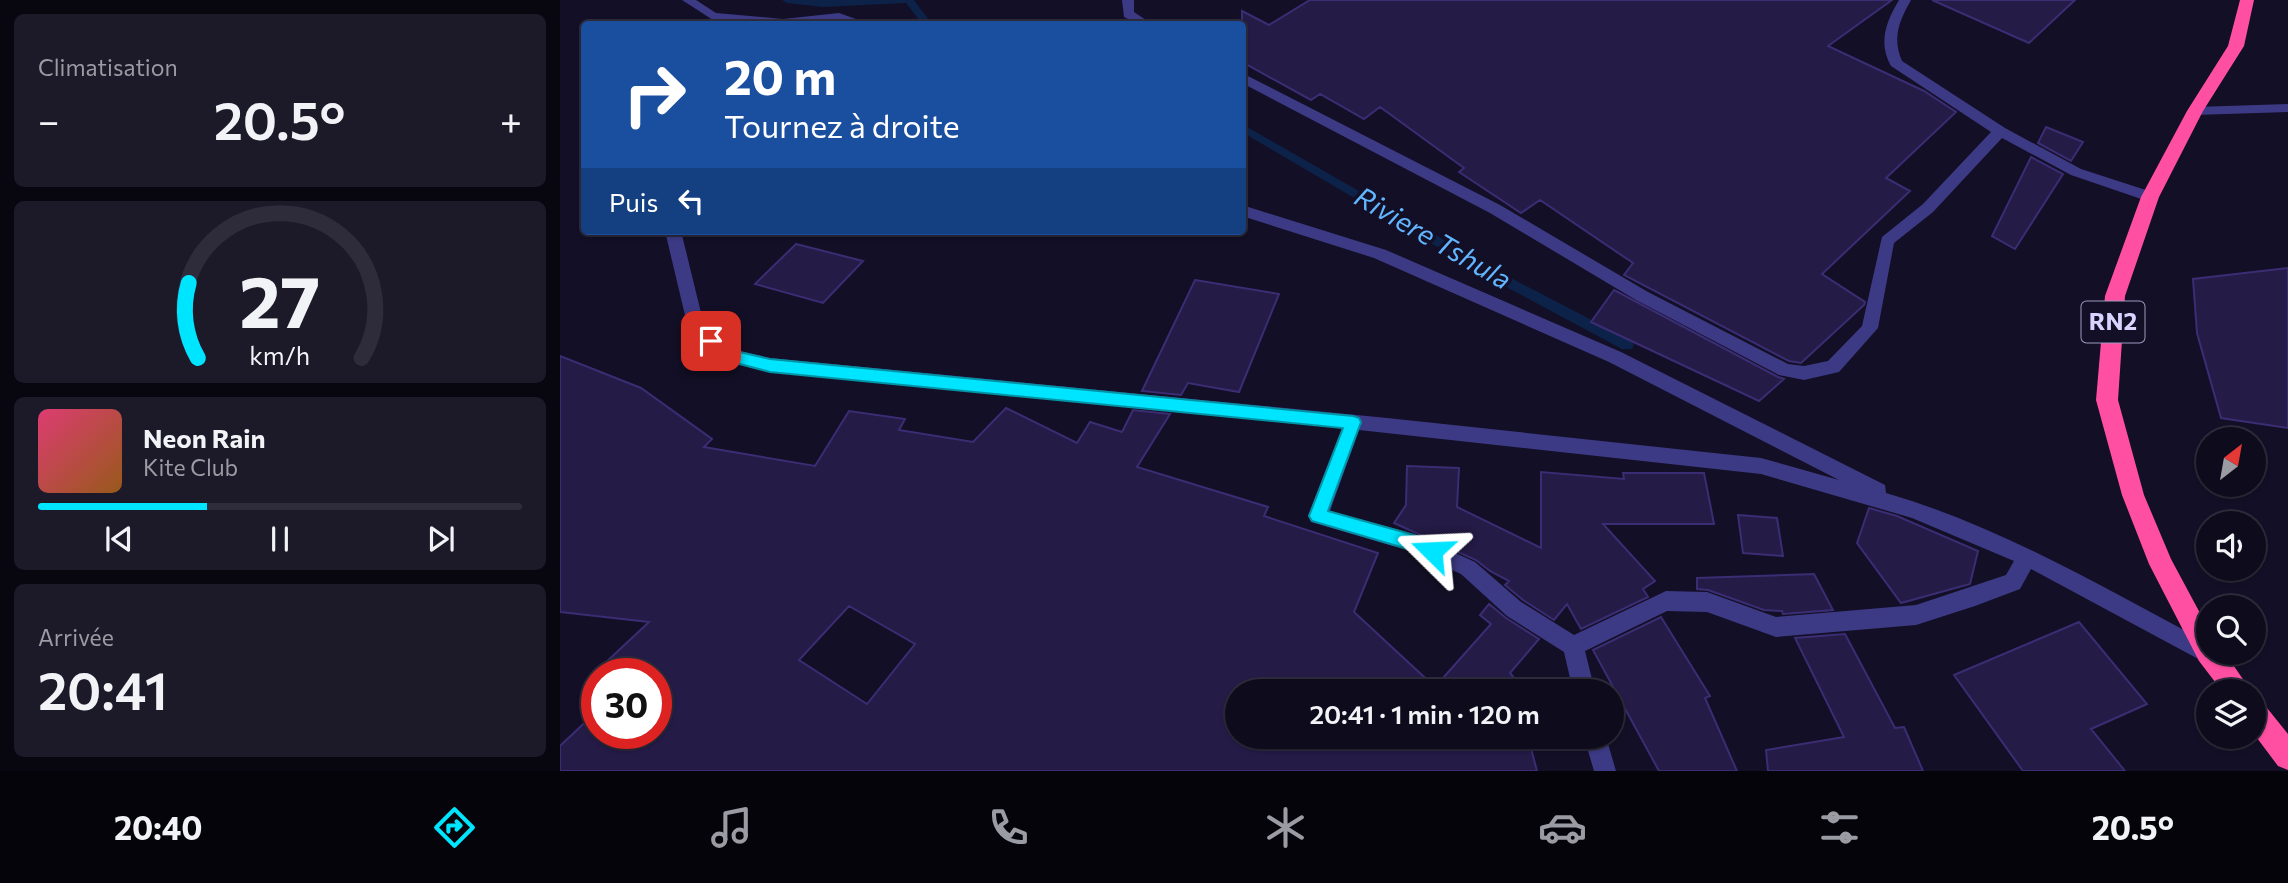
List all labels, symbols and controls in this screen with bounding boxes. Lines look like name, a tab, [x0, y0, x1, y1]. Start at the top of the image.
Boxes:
text: 20 m	[724, 45, 836, 105]
icon: right	[609, 49, 700, 140]
text: Climatisation	[38, 53, 178, 81]
text: 20.5°	[214, 87, 345, 151]
text: −	[38, 96, 60, 143]
text: +	[500, 96, 522, 143]
text: Tournez à droite	[724, 105, 960, 145]
water label: Riviere Tshula	[1349, 179, 1518, 296]
icon: left	[672, 182, 710, 220]
text: Puis	[609, 186, 658, 217]
text: 27	[240, 254, 320, 343]
road number: RN2	[2082, 302, 2144, 342]
pin	[681, 311, 741, 371]
icon: arrive	[692, 322, 730, 360]
text: km/h	[250, 340, 310, 370]
text: Neon Rain	[143, 422, 266, 453]
north arrow	[2196, 427, 2266, 497]
map controls	[2196, 427, 2266, 749]
text: Kite Club	[143, 453, 238, 481]
button: sound	[2196, 511, 2266, 581]
position arrow	[1395, 514, 1469, 588]
icon: previous	[100, 520, 138, 558]
icon: pause	[261, 520, 299, 558]
icon: next	[422, 520, 460, 558]
button: search	[2196, 595, 2266, 665]
text: Arrivée	[38, 623, 114, 651]
text: 20:41	[38, 657, 168, 721]
speed limit sign: 30	[581, 658, 672, 749]
button: layers	[2196, 679, 2266, 749]
text: 20:41 · 1 min · 120 m	[1309, 698, 1540, 729]
icon: directions	[430, 803, 479, 852]
icon: music	[707, 803, 756, 852]
icon: phone	[984, 803, 1033, 852]
icon: climate	[1261, 803, 1310, 852]
icon: car	[1538, 803, 1587, 852]
icon: filters	[1815, 803, 1864, 852]
text: 20:40	[114, 807, 203, 847]
text: 20.5°	[2092, 807, 2174, 847]

